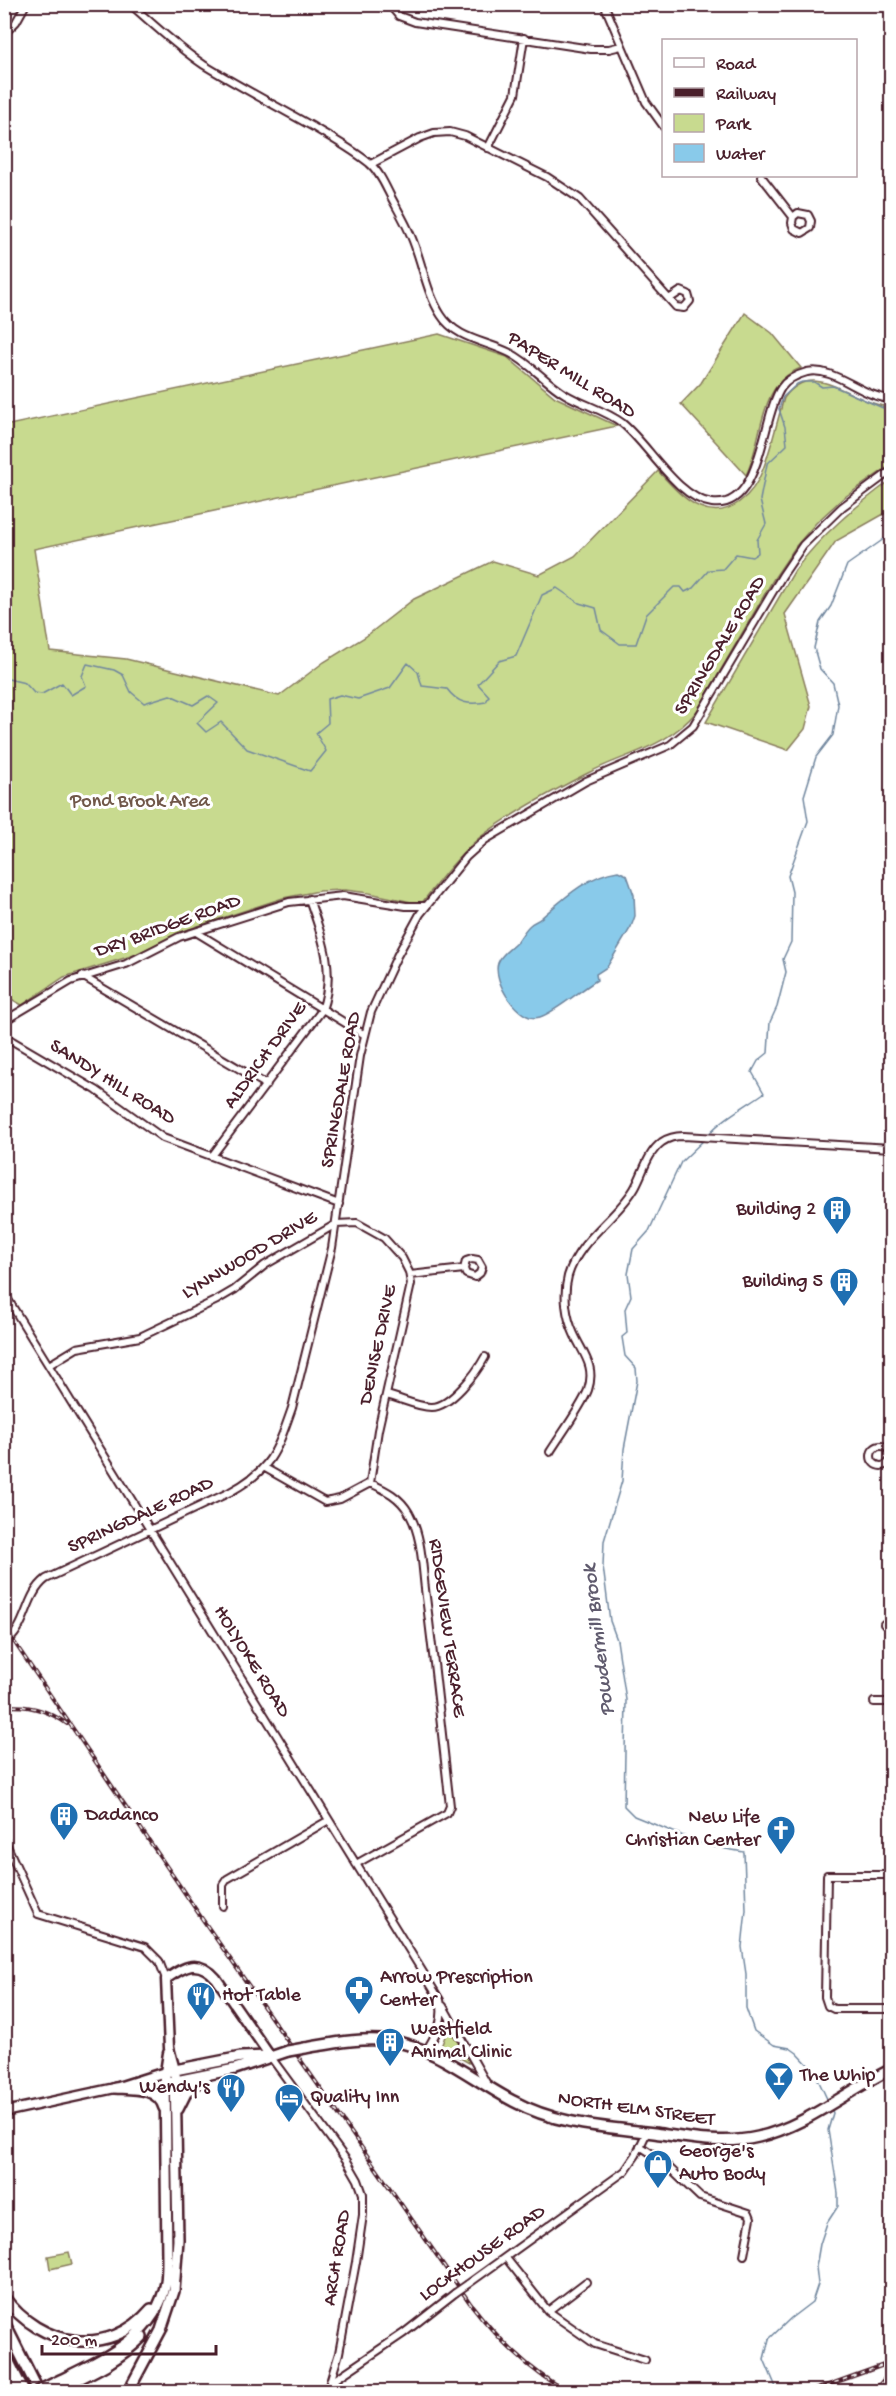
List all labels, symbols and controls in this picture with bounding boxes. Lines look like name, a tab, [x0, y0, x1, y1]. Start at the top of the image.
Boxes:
legend	[662, 39, 857, 177]
text: Road	[716, 55, 757, 76]
text: Railway	[716, 85, 776, 106]
text: Park	[715, 115, 752, 136]
text: Water	[716, 145, 766, 166]
street label: PAPER MILL ROAD	[502, 327, 640, 425]
street label: SPRINGDALE ROAD	[670, 572, 772, 720]
park label: Pond Brook Area	[69, 791, 211, 814]
street label: DRY BRIDGE ROAD	[90, 890, 245, 965]
street label: ALDRICH DRIVE	[220, 997, 313, 1114]
street label: SPRINGDALE ROAD	[317, 1009, 367, 1170]
street label: SANDY HILL ROAD	[45, 1035, 180, 1131]
building icon: Building 2	[821, 1194, 853, 1236]
place label: Building 2	[735, 1199, 816, 1222]
street label: LYNNWOOD DRIVE	[178, 1206, 323, 1305]
building icon: Building 5	[828, 1266, 860, 1308]
place label: Building 5	[741, 1271, 823, 1294]
street label: DENISE DRIVE	[355, 1282, 403, 1409]
street label: SPRINGDALE ROAD	[65, 1472, 218, 1560]
street label: RIDGEVIEW TERRACE	[422, 1537, 470, 1720]
water label: Powdermill Brook	[578, 1560, 622, 1717]
street label: HOLYOKE ROAD	[207, 1602, 295, 1723]
building icon: Dadanco	[48, 1800, 80, 1842]
place label: Dadanco	[83, 1805, 159, 1828]
place label: New Life Christian Center	[626, 1807, 762, 1853]
church icon: New Life Christian Center	[765, 1814, 797, 1856]
place label: Arrow Prescription Center	[380, 1967, 533, 2013]
pharmacy icon: Arrow Prescription Center	[343, 1974, 375, 2016]
restaurant icon: Hot Table	[185, 1980, 217, 2022]
place label: Hot Table	[222, 1985, 301, 2008]
place label: Westfield Animal Clinic	[411, 2019, 512, 2065]
building icon: Westfield Animal Clinic	[374, 2026, 406, 2068]
bar icon: The Whip	[763, 2060, 795, 2102]
place label: The Whip	[799, 2065, 876, 2088]
restaurant icon: Wendy's	[215, 2072, 247, 2114]
place label: Wendy's	[139, 2077, 211, 2100]
hotel icon: Quality Inn	[273, 2082, 305, 2124]
place label: Quality Inn	[310, 2087, 400, 2110]
street label: NORTH ELM STREET	[556, 2088, 717, 2133]
place label: George's Auto Body	[679, 2141, 766, 2187]
shop icon: George's Auto Body	[642, 2148, 674, 2190]
street label: LOCKHOUSE ROAD	[416, 2200, 551, 2307]
street label: ARCH ROAD	[319, 2208, 357, 2308]
scale bar	[42, 2318, 216, 2356]
text: 200 m	[51, 2331, 98, 2352]

